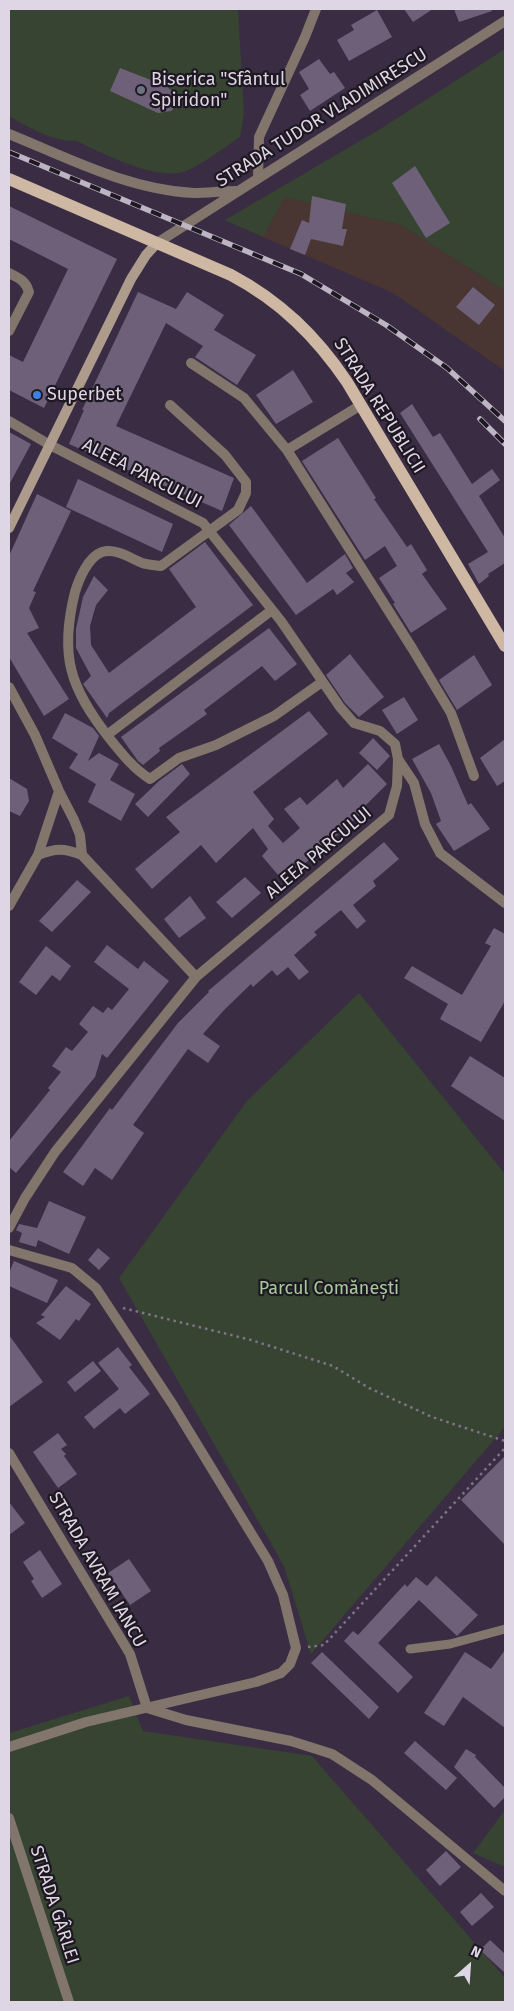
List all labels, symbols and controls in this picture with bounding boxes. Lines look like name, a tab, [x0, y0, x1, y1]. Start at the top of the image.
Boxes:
street label: STRADA TUDOR VLADIMIRESCU	[212, 44, 432, 192]
place label: Biserica "Sfântul Spiridon"	[151, 69, 285, 112]
marker: Biserica "Sfântul Spiridon"	[135, 84, 147, 96]
street label: STRADA REPUBLICII	[329, 334, 429, 478]
place label: Superbet	[47, 384, 122, 406]
marker: Superbet	[31, 389, 43, 401]
street label: ALEEA PARCULUI	[78, 435, 206, 513]
street label: ALEEA PARCULUI	[262, 802, 376, 904]
park label: Parcul Comănești	[259, 1278, 399, 1300]
street label: STRADA AVRAM IANCU	[44, 1488, 150, 1652]
street label: STRADA GÂRLEI	[25, 1843, 83, 1967]
north arrow	[444, 1941, 494, 1991]
text: N	[468, 1942, 484, 1962]

